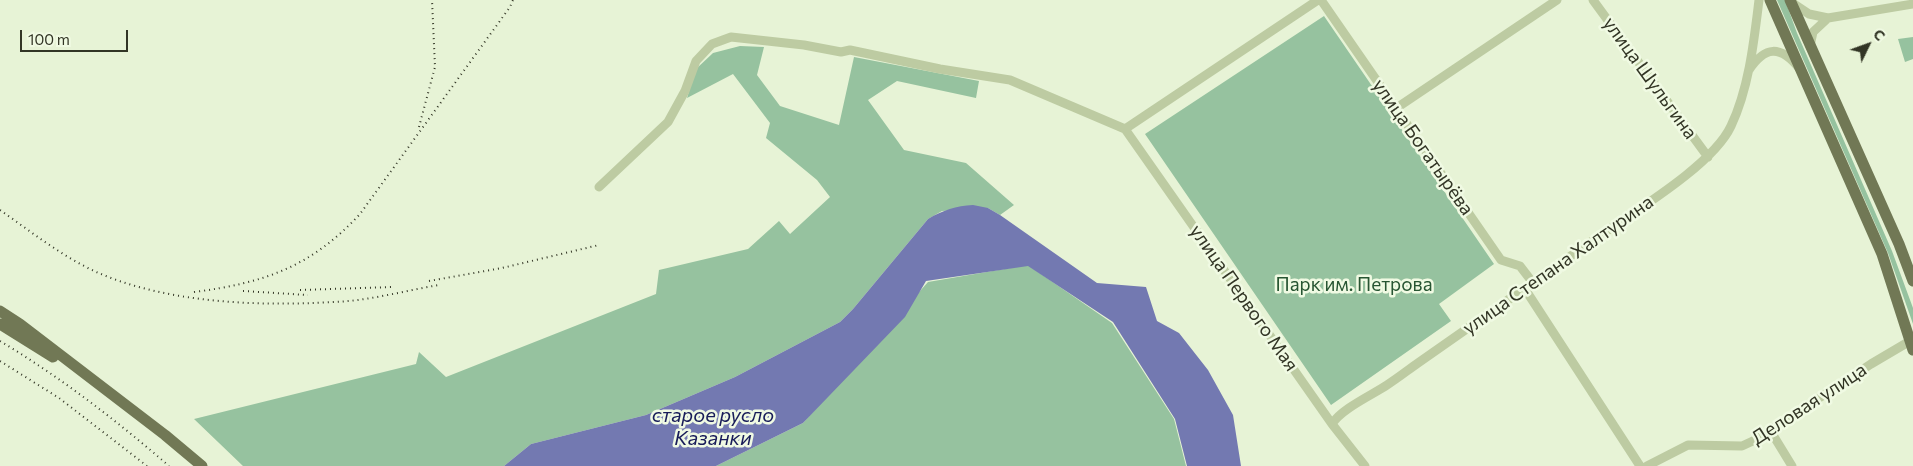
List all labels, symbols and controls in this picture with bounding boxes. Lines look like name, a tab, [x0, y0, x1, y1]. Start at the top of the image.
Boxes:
street label: улица Шульгина	[1598, 13, 1702, 143]
scale bar	[22, 20, 130, 52]
north arrow	[1843, 20, 1893, 70]
text: С	[1870, 25, 1889, 44]
text: 100 m	[28, 30, 70, 48]
street label: улица Богатырёва	[1368, 75, 1478, 219]
street label: улица Степана Халтурина	[1458, 190, 1658, 340]
street label: улица Первого Мая	[1185, 220, 1303, 376]
park label: Парк им. Петрова	[1275, 274, 1433, 296]
street label: Деловая улица	[1747, 358, 1871, 450]
water label: старое русло Казанки	[652, 403, 774, 450]

